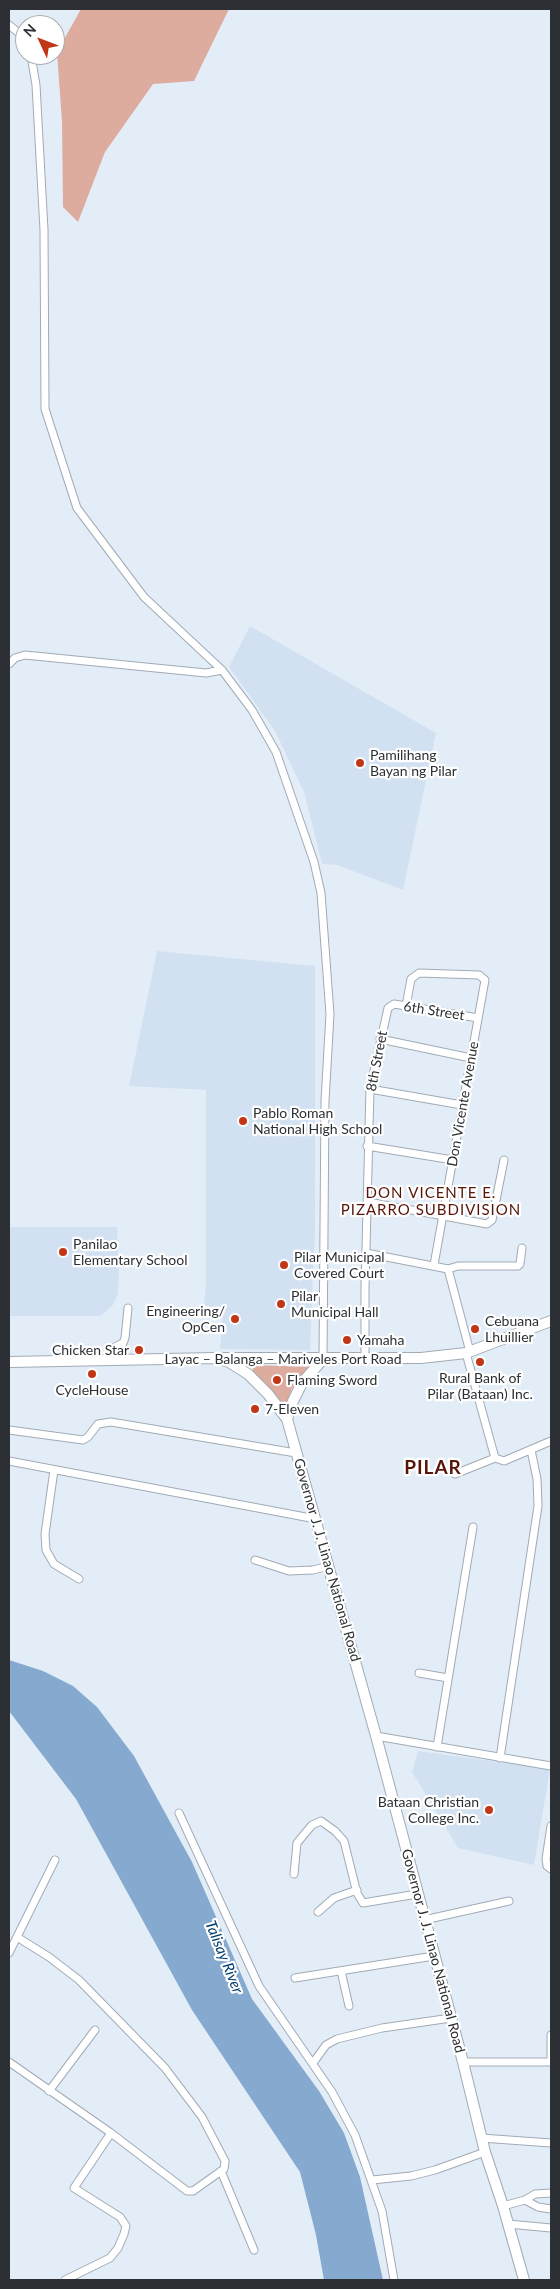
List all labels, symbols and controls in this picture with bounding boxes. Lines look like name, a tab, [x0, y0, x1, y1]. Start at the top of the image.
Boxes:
north arrow	[15, 15, 65, 65]
text: N	[19, 20, 39, 40]
place label: Pamilihang Bayan ng Pilar	[370, 747, 457, 780]
marker: Pamilihang Bayan ng Pilar	[354, 757, 366, 769]
street label: 6th Street	[402, 998, 466, 1024]
street label: 8th Street	[363, 1029, 391, 1093]
street label: Don Vicente Avenue	[444, 1040, 482, 1168]
place label: Pablo Roman National High School	[253, 1105, 382, 1138]
marker: Pablo Roman National High School	[237, 1115, 249, 1127]
district label: DON VICENTE E. PIZARRO SUBDIVISION	[338, 1184, 524, 1219]
place label: Panilao Elementary School	[73, 1236, 187, 1268]
marker: Panilao Elementary School	[57, 1246, 69, 1258]
place label: Pilar Municipal Covered Court	[294, 1249, 385, 1282]
marker: Pilar Municipal Covered Court	[278, 1259, 290, 1271]
place label: Pilar Municipal Hall	[291, 1288, 379, 1320]
marker: Pilar Municipal Hall	[275, 1298, 287, 1310]
place label: Engineering/ OpCen	[146, 1303, 225, 1335]
marker: Engineering/ OpCen	[229, 1313, 241, 1325]
place label: Cebuana Lhuillier	[485, 1313, 539, 1345]
marker: Cebuana Lhuillier	[469, 1323, 481, 1335]
place label: Yamaha	[357, 1332, 404, 1348]
marker: Yamaha	[341, 1334, 353, 1346]
place label: Chicken Star	[52, 1342, 129, 1358]
marker: Chicken Star	[133, 1344, 145, 1356]
street label: Layac – Balanga – Mariveles Port Road	[164, 1351, 402, 1367]
marker: Rural Bank of Pilar (Bataan) Inc.	[474, 1356, 486, 1368]
marker: CycleHouse	[86, 1368, 98, 1380]
place label: Rural Bank of Pilar (Bataan) Inc.	[427, 1370, 533, 1402]
place label: Flaming Sword	[287, 1372, 377, 1388]
marker: Flaming Sword	[271, 1374, 283, 1386]
place label: CycleHouse	[56, 1382, 128, 1398]
place label: 7-Eleven	[265, 1401, 319, 1417]
marker: 7-Eleven	[249, 1403, 261, 1415]
street label: Governor J. J. Linao National Road	[290, 1456, 364, 1664]
district label: PILAR	[404, 1457, 462, 1479]
place label: Bataan Christian College Inc.	[378, 1794, 479, 1826]
marker: Bataan Christian College Inc.	[483, 1804, 495, 1816]
street label: Governor J. J. Linao National Road	[398, 1847, 468, 2055]
water label: Talisay River	[201, 1918, 247, 1996]

